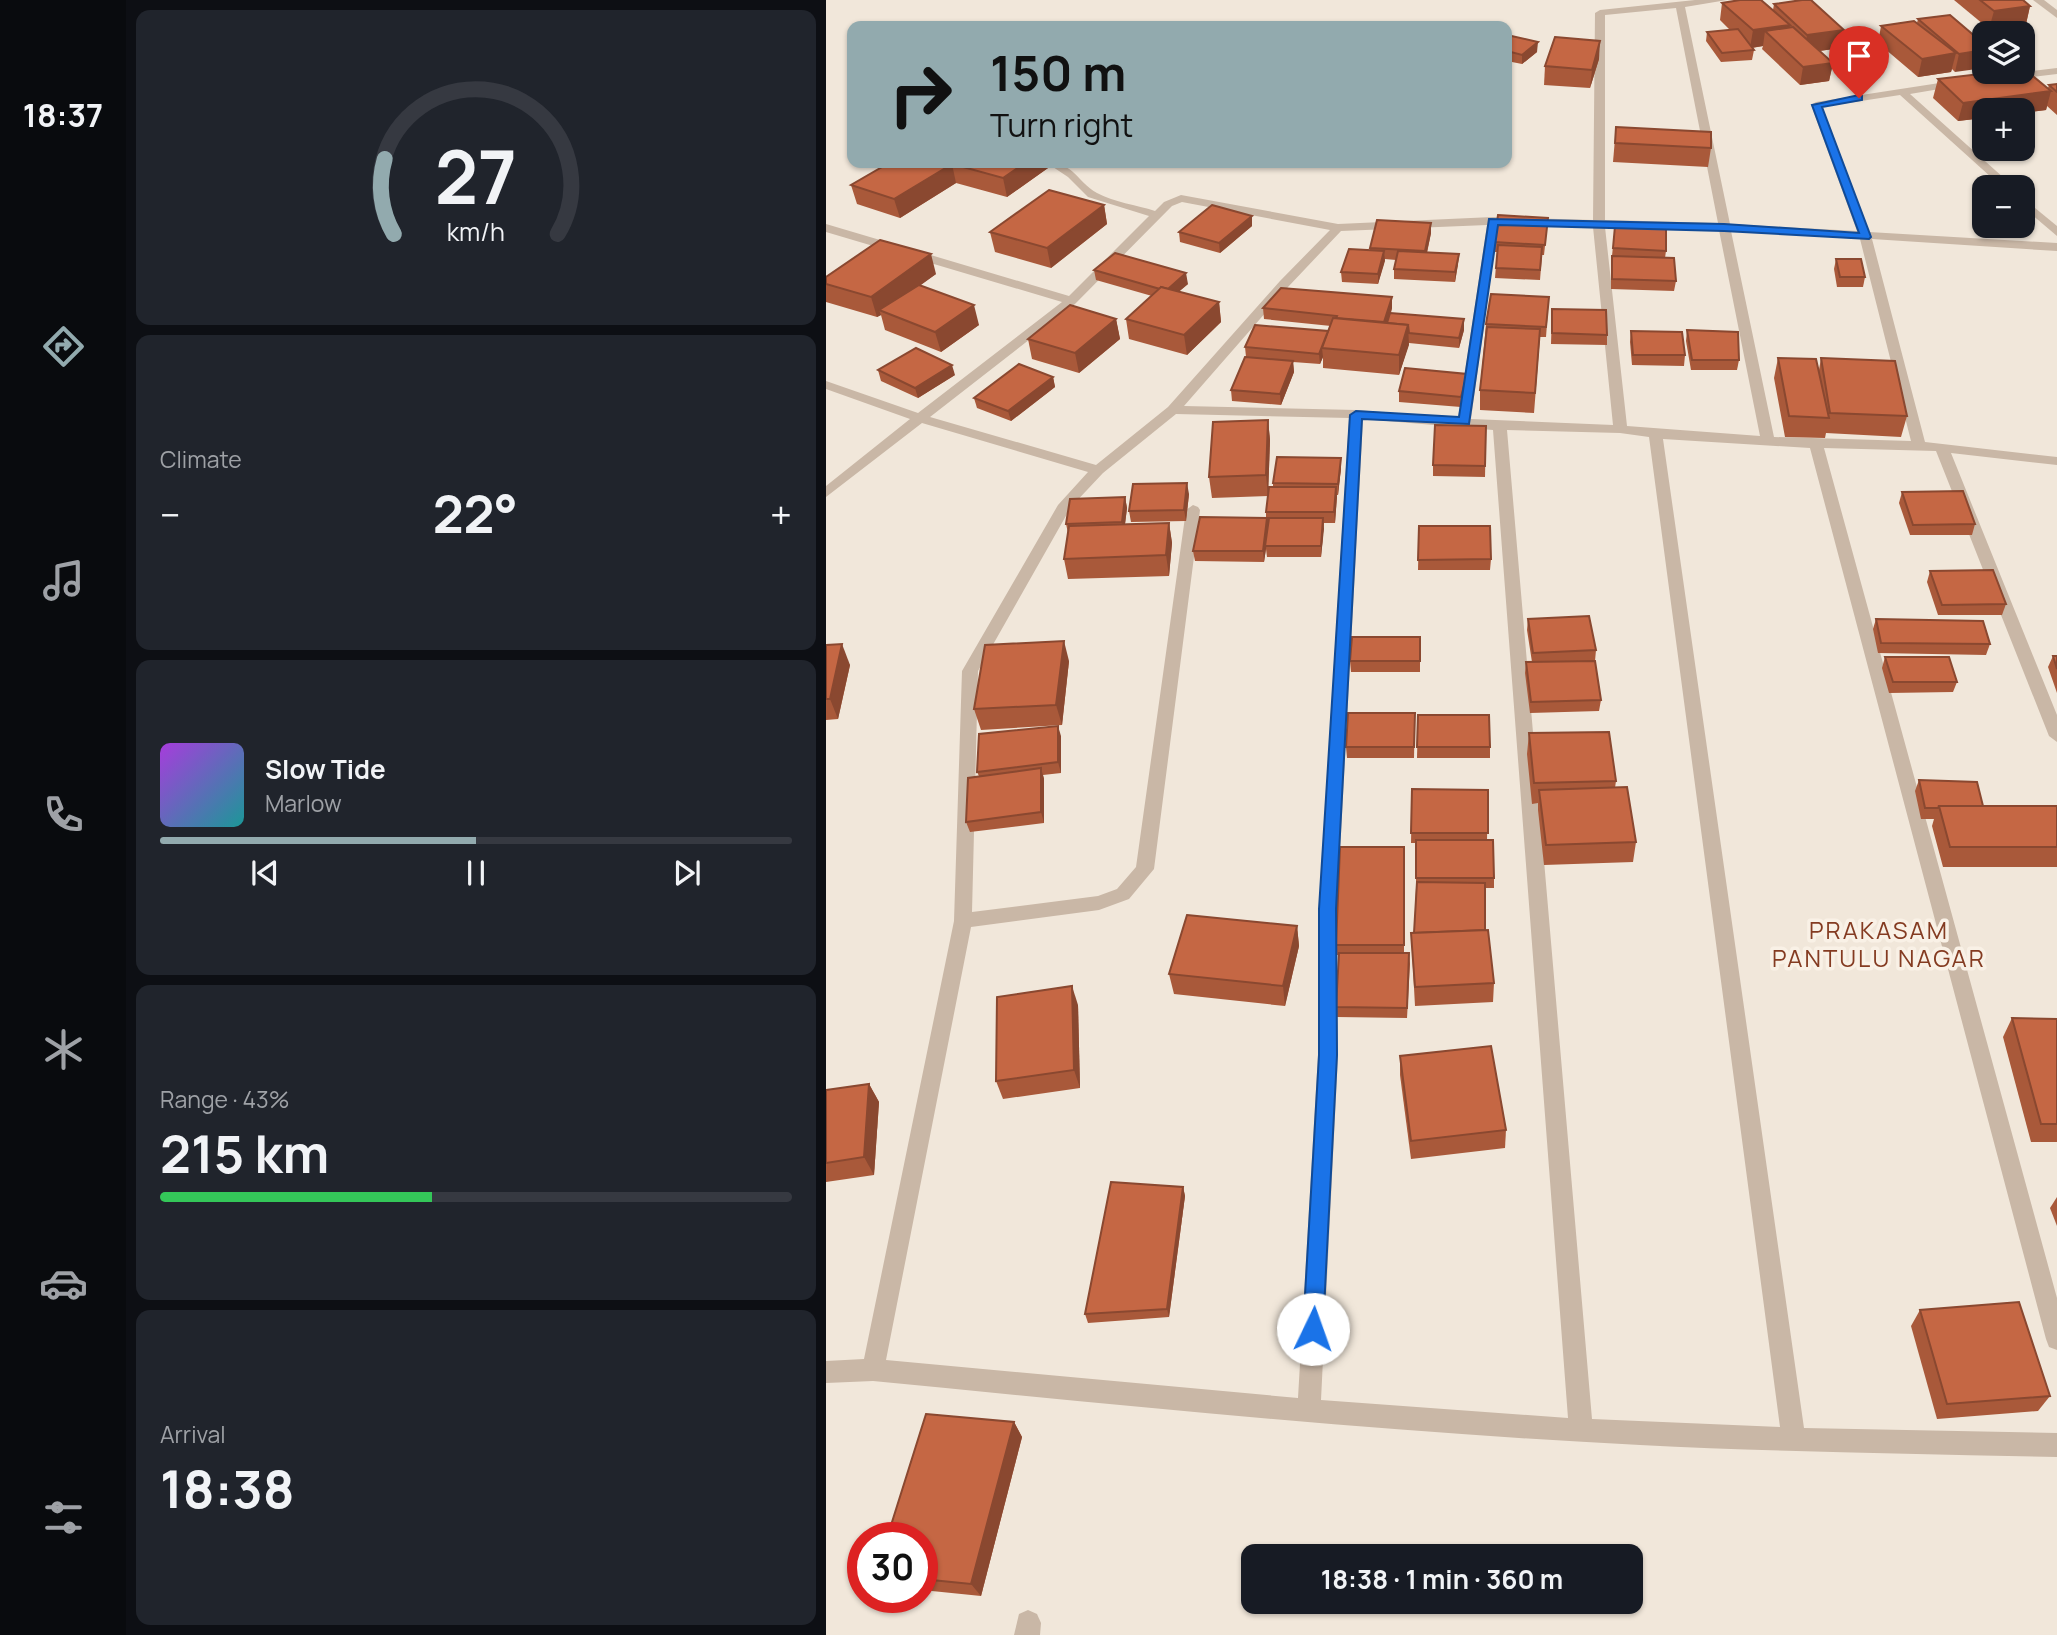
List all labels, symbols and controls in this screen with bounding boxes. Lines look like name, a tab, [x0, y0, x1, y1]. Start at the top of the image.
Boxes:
map controls	[1972, 21, 2035, 238]
button: layers	[1972, 21, 2035, 84]
pin	[1829, 26, 1889, 98]
icon: arrive	[1840, 37, 1878, 75]
text: 150 m	[990, 39, 1126, 106]
icon: right	[875, 49, 966, 140]
text: 18:37	[23, 93, 103, 137]
button: +	[1972, 98, 2035, 161]
text: Turn right	[990, 103, 1133, 147]
text: 27	[435, 126, 517, 226]
button: −	[1972, 175, 2035, 238]
text: km/h	[447, 213, 505, 248]
icon: directions	[39, 322, 88, 371]
text: Climate	[160, 443, 242, 475]
text: 22°	[433, 478, 518, 549]
text: −	[160, 488, 181, 540]
text: +	[770, 488, 792, 540]
icon: music	[39, 556, 88, 605]
text: Slow Tide	[265, 751, 386, 787]
text: Marlow	[265, 787, 342, 819]
icon: phone	[39, 790, 88, 839]
icon: previous	[246, 854, 284, 892]
icon: pause	[457, 854, 495, 892]
icon: next	[668, 854, 706, 892]
district label: PRAKASAM PANTULU NAGAR	[1772, 913, 1986, 974]
icon: climate	[39, 1025, 88, 1074]
text: Range · 43%	[160, 1083, 289, 1115]
text: 215 km	[160, 1118, 329, 1189]
icon: car	[39, 1259, 88, 1308]
position arrow	[1276, 1292, 1350, 1366]
text: Arrival	[160, 1418, 226, 1450]
text: 18:38	[160, 1453, 295, 1524]
icon: filters	[39, 1493, 88, 1542]
speed limit sign: 30	[847, 1522, 938, 1613]
text: 18:38 · 1 min · 360 m	[1321, 1561, 1563, 1597]

